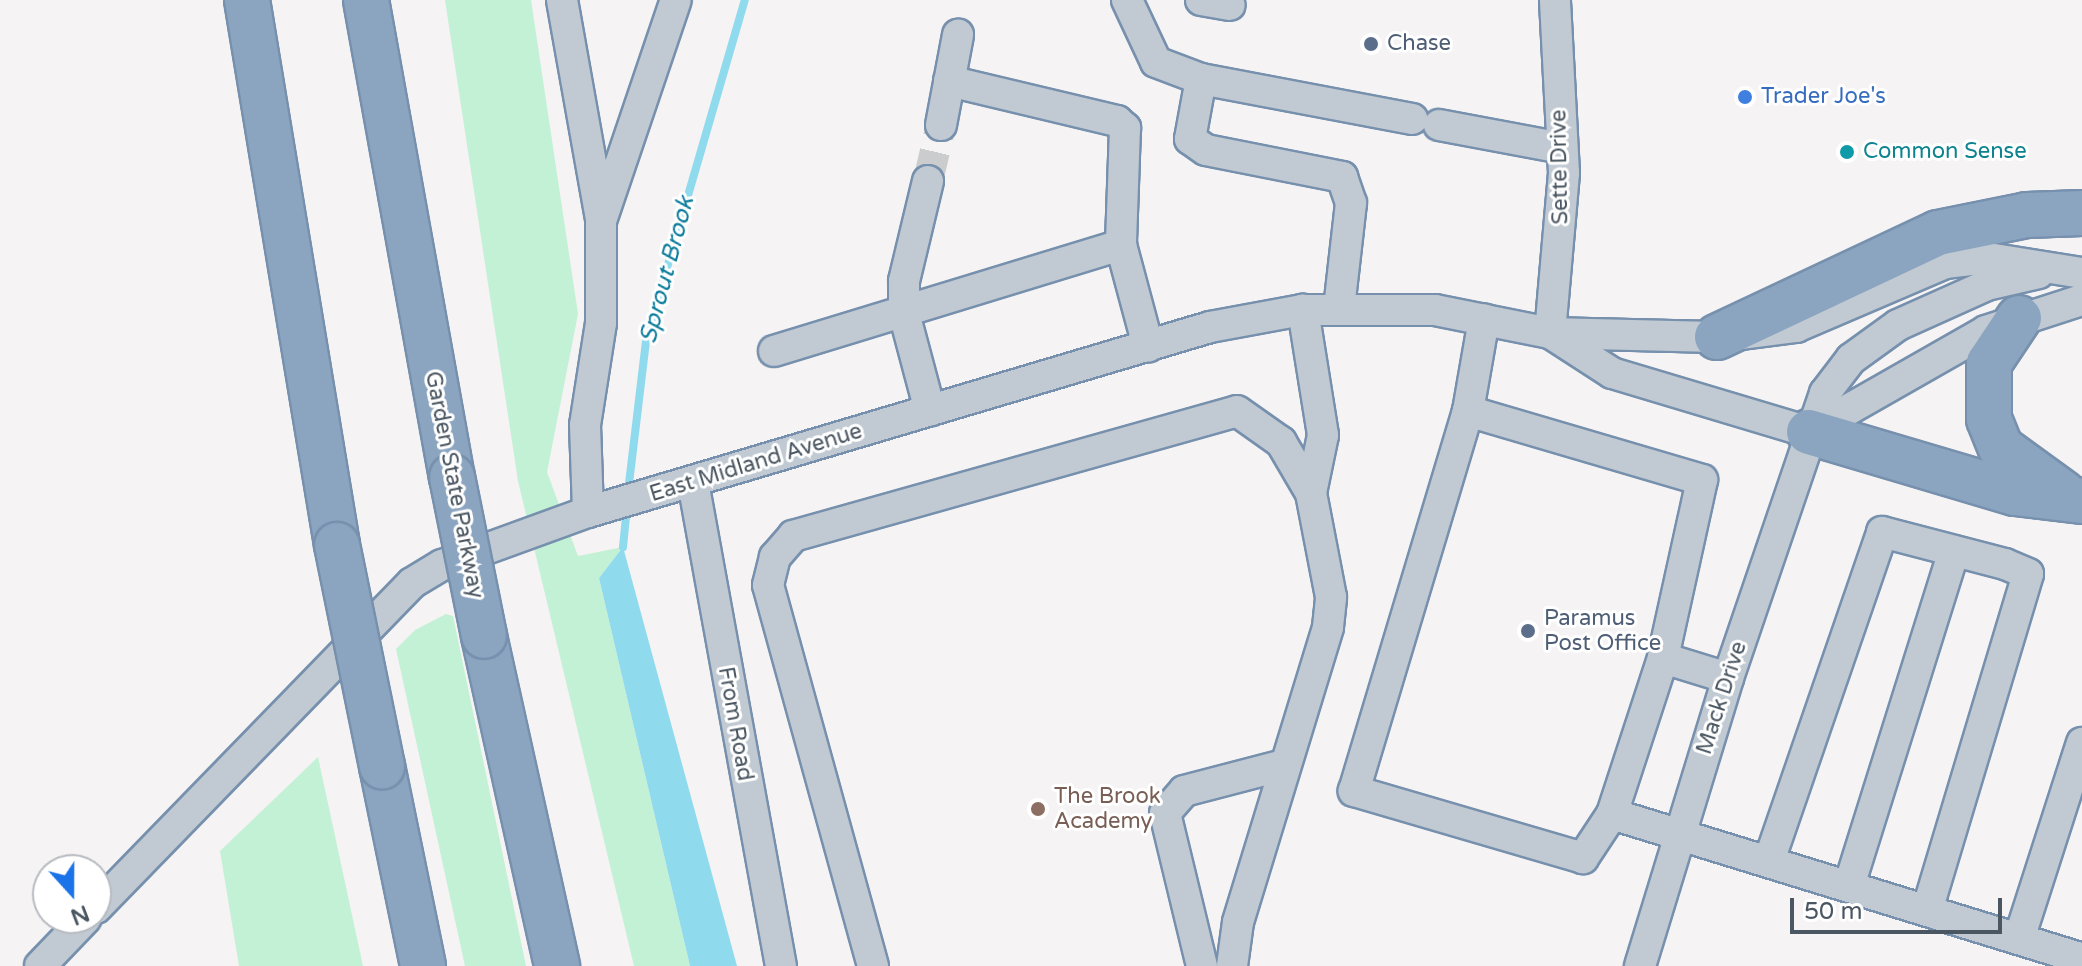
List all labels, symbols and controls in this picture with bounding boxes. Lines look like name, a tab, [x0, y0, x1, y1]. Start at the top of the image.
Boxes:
place label: Chase	[1387, 31, 1451, 57]
marker: Chase	[1362, 35, 1380, 53]
place label: Trader Joe's	[1761, 84, 1886, 110]
marker: Trader Joe's	[1736, 88, 1754, 106]
street label: Sette Drive	[1546, 109, 1574, 225]
place label: Common Sense	[1863, 139, 2027, 165]
marker: Common Sense	[1838, 143, 1856, 161]
water label: Sprout Brook	[634, 193, 700, 347]
street label: Garden State Parkway	[419, 369, 489, 601]
street label: East Midland Avenue	[647, 418, 865, 508]
place label: Paramus Post Office	[1544, 605, 1661, 656]
marker: Paramus Post Office	[1519, 622, 1537, 640]
street label: Mack Drive	[1691, 638, 1753, 758]
street label: From Road	[712, 665, 758, 783]
place label: The Brook Academy	[1054, 783, 1161, 834]
marker: The Brook Academy	[1029, 800, 1047, 818]
north arrow	[32, 854, 112, 934]
scale bar	[1794, 882, 2006, 932]
text: 50 m	[1804, 897, 1862, 926]
text: N	[67, 899, 93, 930]

